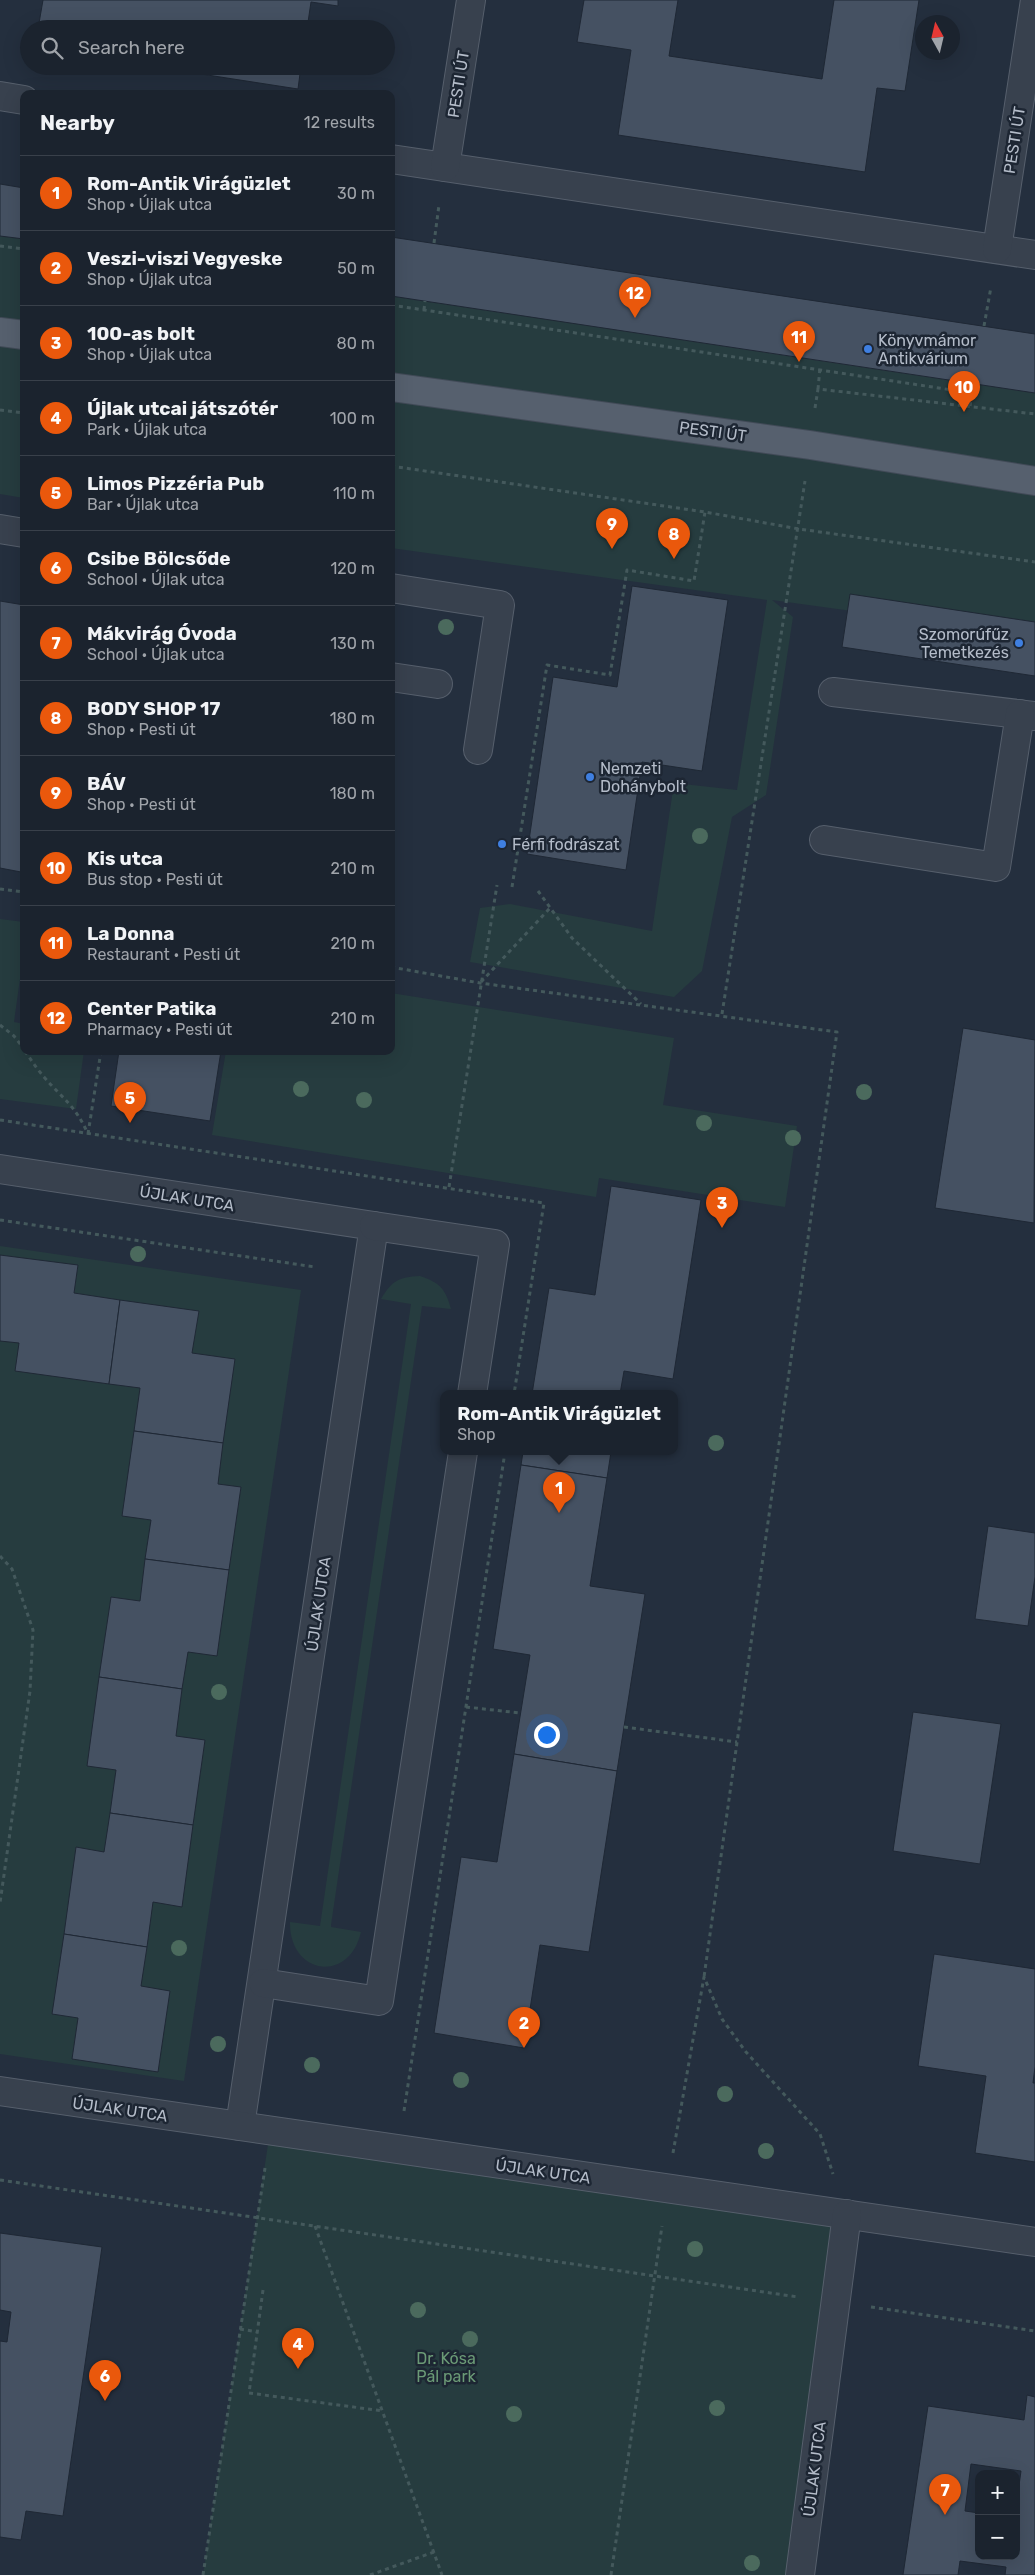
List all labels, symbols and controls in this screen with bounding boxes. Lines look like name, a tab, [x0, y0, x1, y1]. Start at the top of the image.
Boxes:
north arrow	[915, 15, 960, 60]
search box	[20, 20, 395, 75]
icon: search	[38, 34, 66, 62]
text: Search here	[78, 36, 185, 59]
street label: PESTI ÚT	[443, 49, 473, 119]
street label: PESTI ÚT	[999, 105, 1029, 175]
text: Nearby	[40, 110, 115, 135]
text: 12 results	[304, 113, 375, 132]
text: Rom-Antik Virágüzlet	[87, 172, 291, 195]
text: 1	[52, 184, 60, 203]
text: 30 m	[337, 184, 375, 203]
text: Shop · Újlak utca	[87, 195, 212, 214]
text: Veszi-viszi Vegyeske	[87, 247, 283, 270]
text: 2	[51, 259, 61, 278]
text: 50 m	[337, 259, 375, 278]
text: Shop · Újlak utca	[87, 270, 212, 289]
pin: 12	[619, 277, 651, 318]
pin: 11	[783, 321, 815, 362]
text: 100-as bolt	[87, 322, 195, 345]
place label: Könyvmámor Antikvárium	[878, 331, 976, 368]
text: 3	[51, 334, 61, 353]
text: 80 m	[337, 334, 375, 353]
marker: Könyvmámor Antikvárium	[862, 343, 874, 355]
text: Shop · Újlak utca	[87, 345, 212, 364]
pin: 10	[948, 371, 980, 412]
text: Újlak utcai játszótér	[87, 397, 278, 420]
text: 4	[51, 409, 61, 428]
text: 100 m	[330, 409, 375, 428]
street label: PESTI ÚT	[678, 416, 748, 446]
text: Park · Újlak utca	[87, 420, 207, 439]
text: Limos Pizzéria Pub	[87, 472, 264, 495]
text: 5	[51, 484, 61, 503]
text: 110 m	[333, 484, 375, 503]
text: Bar · Újlak utca	[87, 495, 199, 514]
pin: 9	[596, 508, 628, 549]
pin: 8	[658, 518, 690, 559]
text: Csibe Bölcsőde	[87, 547, 231, 570]
text: 6	[51, 559, 61, 578]
text: 120 m	[330, 559, 375, 578]
text: School · Újlak utca	[87, 570, 224, 589]
text: Mákvirág Óvoda	[87, 622, 237, 645]
place label: Szomorúfűz Temetkezés	[919, 625, 1009, 662]
text: 7	[51, 634, 61, 653]
text: 130 m	[330, 634, 375, 653]
marker: Szomorúfűz Temetkezés	[1013, 637, 1025, 649]
text: School · Újlak utca	[87, 645, 224, 664]
text: BODY SHOP 17	[87, 697, 220, 720]
text: 8	[51, 709, 61, 728]
text: 180 m	[330, 709, 375, 728]
text: Shop · Pesti út	[87, 720, 196, 739]
place label: Nemzeti Dohánybolt	[600, 759, 686, 796]
marker: Nemzeti Dohánybolt	[584, 771, 596, 783]
text: BÁV	[87, 772, 126, 795]
text: 9	[51, 784, 61, 803]
text: 180 m	[330, 784, 375, 803]
text: Shop · Pesti út	[87, 795, 196, 814]
place label: Férfi fodrászat	[512, 835, 619, 854]
marker: Férfi fodrászat	[496, 838, 508, 850]
text: Kis utca	[87, 847, 163, 870]
text: 10	[47, 859, 65, 878]
text: 210 m	[330, 859, 375, 878]
text: Bus stop · Pesti út	[87, 870, 223, 889]
text: La Donna	[87, 922, 174, 945]
text: 11	[48, 934, 64, 953]
text: 210 m	[330, 934, 375, 953]
text: Restaurant · Pesti út	[87, 945, 240, 964]
text: Center Patika	[87, 997, 216, 1020]
text: 12	[47, 1009, 65, 1028]
text: 210 m	[330, 1009, 375, 1028]
text: Pharmacy · Pesti út	[87, 1020, 232, 1039]
pin: 5	[114, 1082, 146, 1123]
street label: ÚJLAK UTCA	[138, 1181, 236, 1215]
pin: 3	[706, 1187, 738, 1228]
popup	[440, 1390, 678, 1455]
text: Rom-Antik Virágüzlet	[457, 1402, 661, 1425]
text: Shop	[457, 1425, 496, 1444]
pin: 1	[543, 1472, 575, 1513]
street label: ÚJLAK UTCA	[301, 1555, 335, 1653]
your location	[534, 1722, 560, 1748]
pin: 2	[508, 2007, 540, 2048]
street label: ÚJLAK UTCA	[71, 2092, 169, 2126]
street label: ÚJLAK UTCA	[494, 2154, 592, 2188]
pin: 4	[282, 2328, 314, 2369]
park label: Dr. Kósa Pál park	[416, 2349, 476, 2386]
pin: 6	[89, 2360, 121, 2401]
street label: ÚJLAK UTCA	[798, 2420, 830, 2518]
map controls	[975, 2470, 1020, 2560]
button: +	[975, 2470, 1020, 2515]
pin: 7	[929, 2474, 961, 2515]
button: −	[975, 2515, 1020, 2560]

